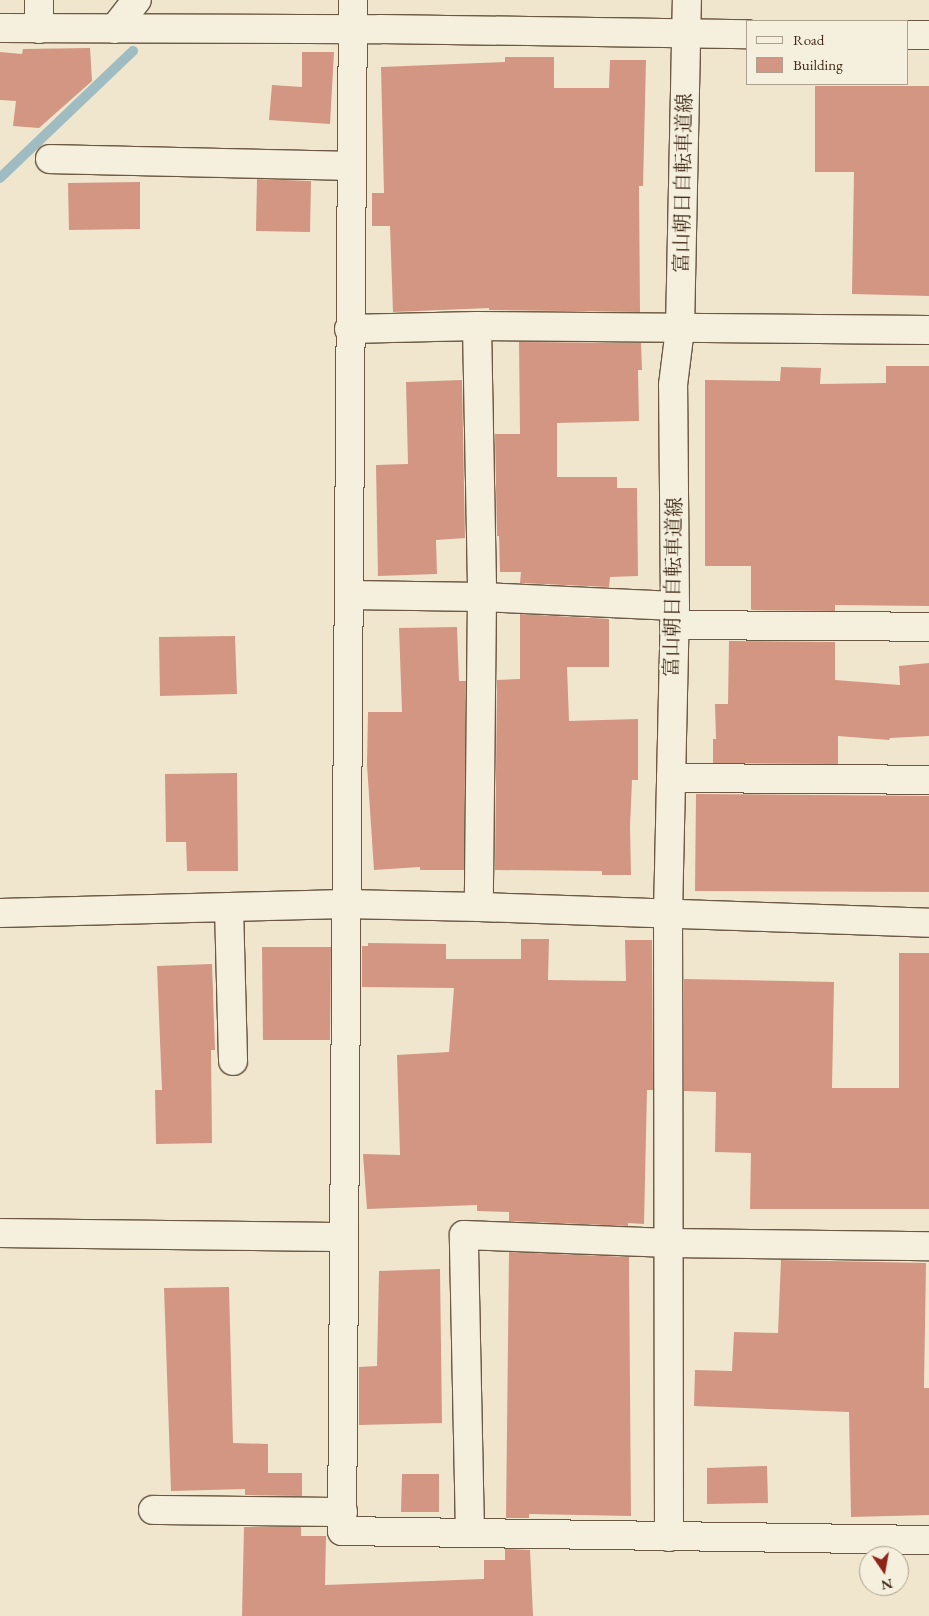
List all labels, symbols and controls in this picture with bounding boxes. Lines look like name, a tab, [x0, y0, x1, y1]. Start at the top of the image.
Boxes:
legend	[746, 20, 909, 85]
text: Road	[793, 30, 824, 49]
text: Building	[793, 55, 843, 74]
street label: 富山朝日自転車道線	[669, 93, 697, 273]
street label: 富山朝日自転車道線	[659, 497, 687, 677]
north arrow	[859, 1546, 909, 1596]
text: N	[880, 1575, 894, 1595]

